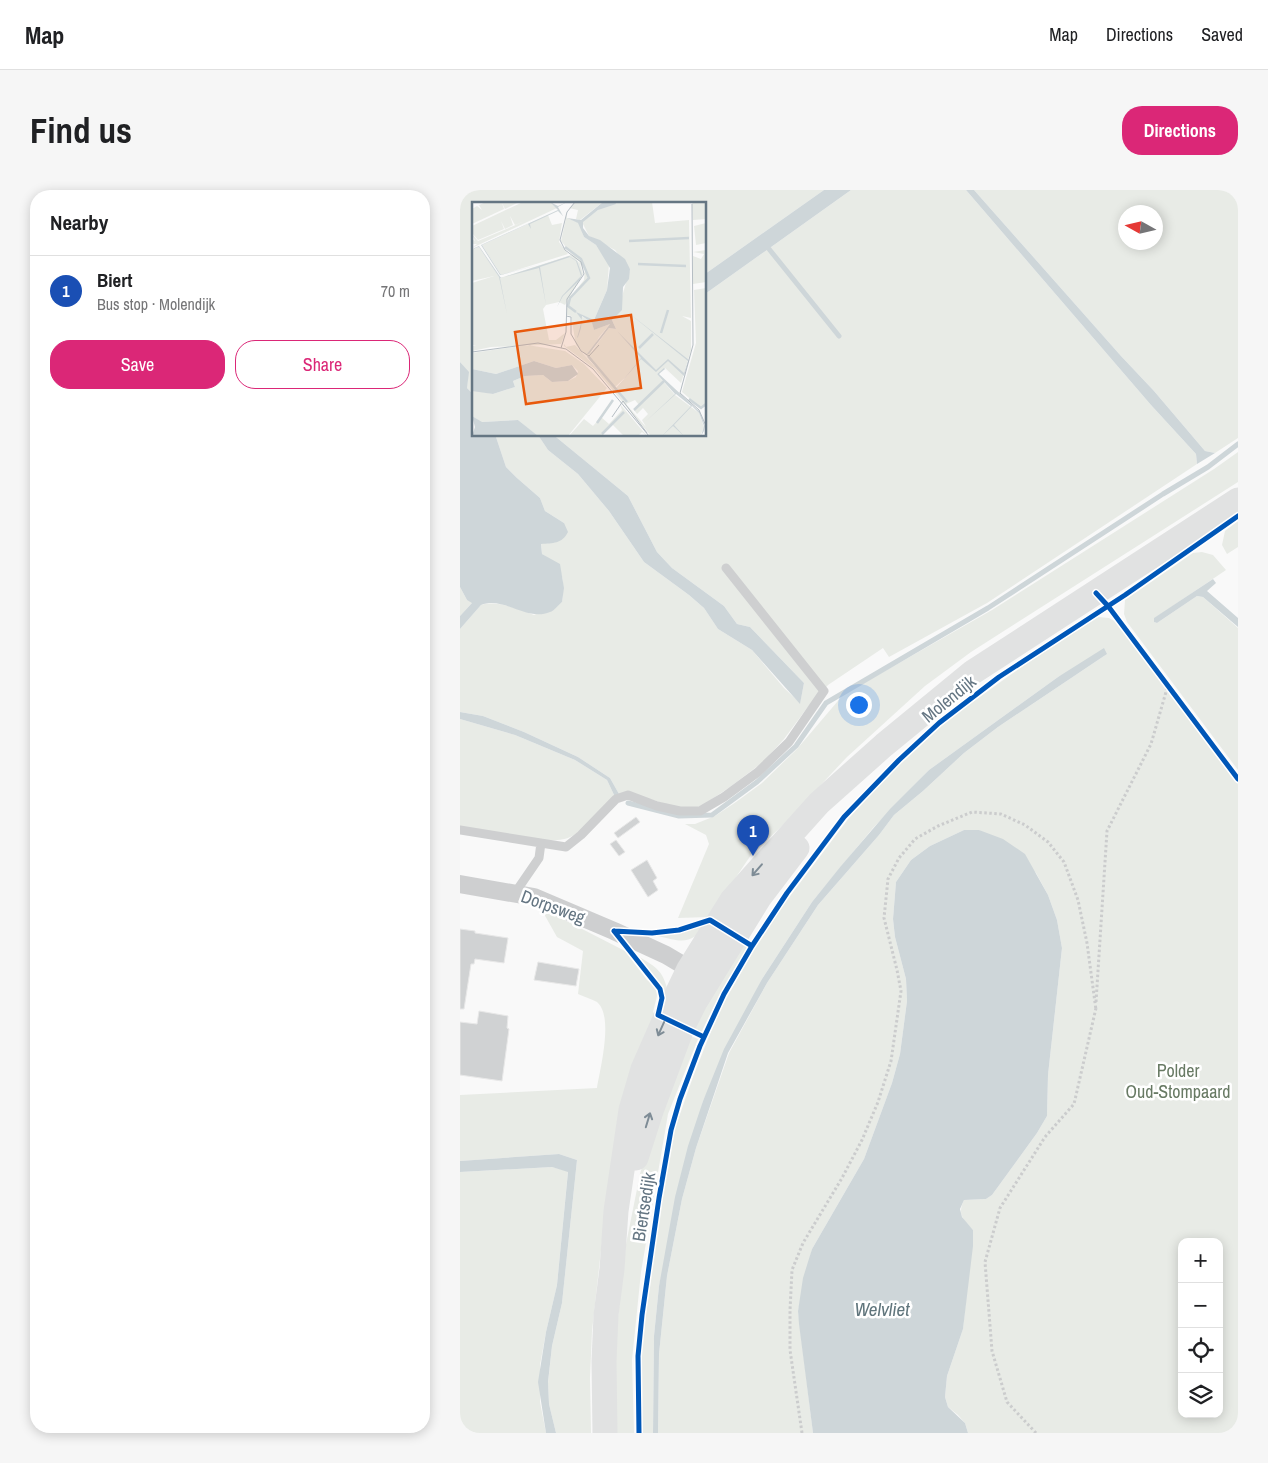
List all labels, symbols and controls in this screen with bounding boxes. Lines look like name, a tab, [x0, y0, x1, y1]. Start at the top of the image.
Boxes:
text: Map	[25, 19, 64, 51]
text: Map	[1049, 22, 1078, 47]
text: Directions	[1106, 22, 1173, 47]
text: Saved	[1201, 22, 1243, 47]
button: Directions	[1122, 106, 1238, 155]
text: Find us	[30, 107, 132, 154]
inset map	[472, 202, 706, 436]
north arrow	[1118, 205, 1163, 250]
text: Nearby	[50, 208, 108, 237]
text: Biert	[97, 267, 133, 293]
text: 1	[62, 280, 70, 302]
text: 70 m	[381, 280, 410, 302]
text: Bus stop · Molendijk	[97, 293, 215, 315]
button: Save	[50, 340, 225, 389]
button: Share	[235, 340, 410, 389]
street label: Molendijk	[916, 669, 982, 728]
your location	[846, 692, 872, 718]
pin: 1	[737, 815, 769, 856]
one-way arrow	[752, 864, 763, 877]
street label: Dorpsweg	[518, 883, 589, 930]
one-way arrow	[655, 1021, 665, 1036]
park label: Polder Oud-Stompaard	[1125, 1058, 1231, 1104]
one-way arrow	[644, 1113, 654, 1129]
street label: Biertsedijk	[626, 1170, 661, 1243]
map controls	[1178, 1238, 1223, 1418]
button: +	[1178, 1238, 1223, 1283]
button: −	[1178, 1283, 1223, 1328]
water label: Welvliet	[854, 1296, 910, 1322]
button: locate	[1178, 1328, 1223, 1373]
button: layers	[1178, 1373, 1223, 1418]

